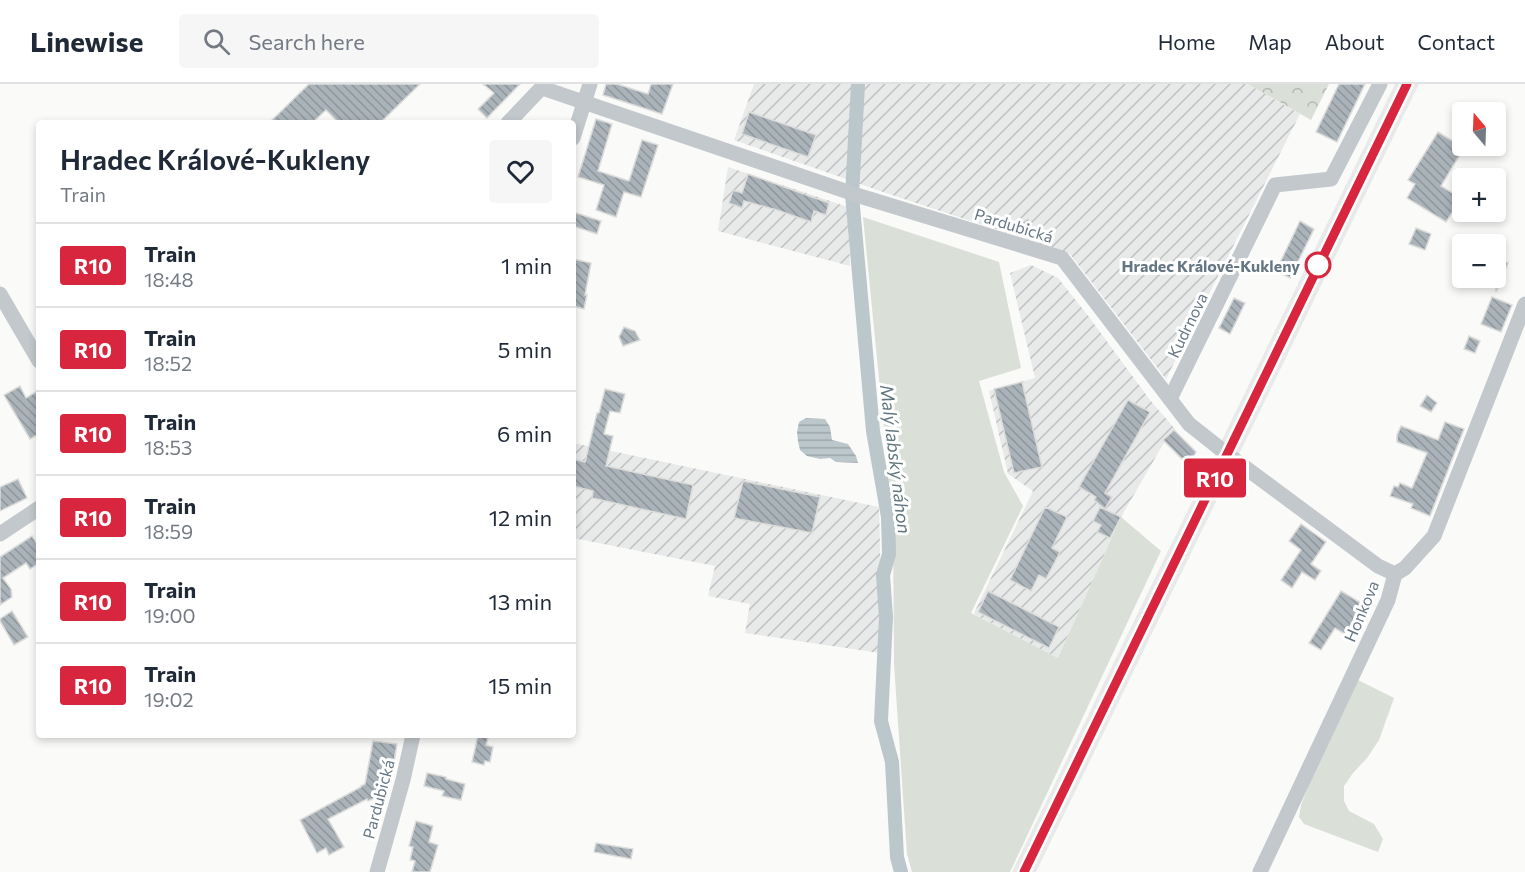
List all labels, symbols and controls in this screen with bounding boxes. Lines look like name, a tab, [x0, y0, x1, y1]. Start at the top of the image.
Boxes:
search box	[179, 14, 599, 68]
text: Linewise	[30, 24, 143, 58]
icon: search	[200, 25, 233, 58]
text: Search here	[248, 28, 365, 55]
text: Home	[1158, 29, 1215, 54]
text: Map	[1248, 29, 1292, 54]
text: About	[1325, 29, 1384, 54]
text: Contact	[1417, 29, 1495, 54]
north arrow	[1452, 102, 1506, 156]
map controls	[1452, 102, 1506, 288]
button: heart	[489, 140, 552, 203]
text: Hradec Králové-Kukleny	[60, 142, 370, 176]
button: +	[1452, 168, 1506, 222]
text: Train	[60, 182, 106, 206]
street label: Pardubická	[972, 204, 1056, 246]
button: −	[1452, 234, 1506, 288]
text: Train	[144, 240, 196, 267]
text: 1 min	[501, 252, 552, 279]
marker: Hradec Králové-Kukleny	[1305, 252, 1331, 278]
text: R10	[74, 253, 112, 278]
place label: Hradec Králové-Kukleny	[1122, 256, 1300, 275]
text: 18:48	[144, 267, 194, 291]
street label: Kudrnova	[1163, 289, 1211, 361]
text: Train	[144, 324, 196, 351]
text: 5 min	[498, 336, 552, 363]
text: R10	[74, 337, 112, 362]
text: 18:52	[144, 351, 192, 375]
water label: Malý labský náhon	[876, 383, 916, 535]
text: Train	[144, 408, 196, 435]
text: 6 min	[497, 420, 552, 447]
text: R10	[74, 421, 112, 446]
text: 18:53	[144, 435, 192, 459]
line badge: R10	[1180, 458, 1250, 498]
text: R10	[1196, 466, 1234, 491]
text: Train	[144, 492, 196, 519]
text: 12 min	[489, 504, 552, 531]
text: R10	[74, 505, 112, 530]
text: 18:59	[144, 519, 193, 543]
text: Train	[144, 576, 196, 603]
street label: Honkova	[1340, 577, 1382, 645]
text: 13 min	[488, 588, 552, 615]
text: R10	[74, 589, 112, 614]
text: 19:00	[144, 603, 196, 627]
text: Train	[144, 660, 196, 687]
text: 15 min	[488, 672, 552, 699]
text: R10	[74, 673, 112, 698]
text: 19:02	[144, 687, 194, 711]
street label: Pardubická	[358, 757, 398, 841]

